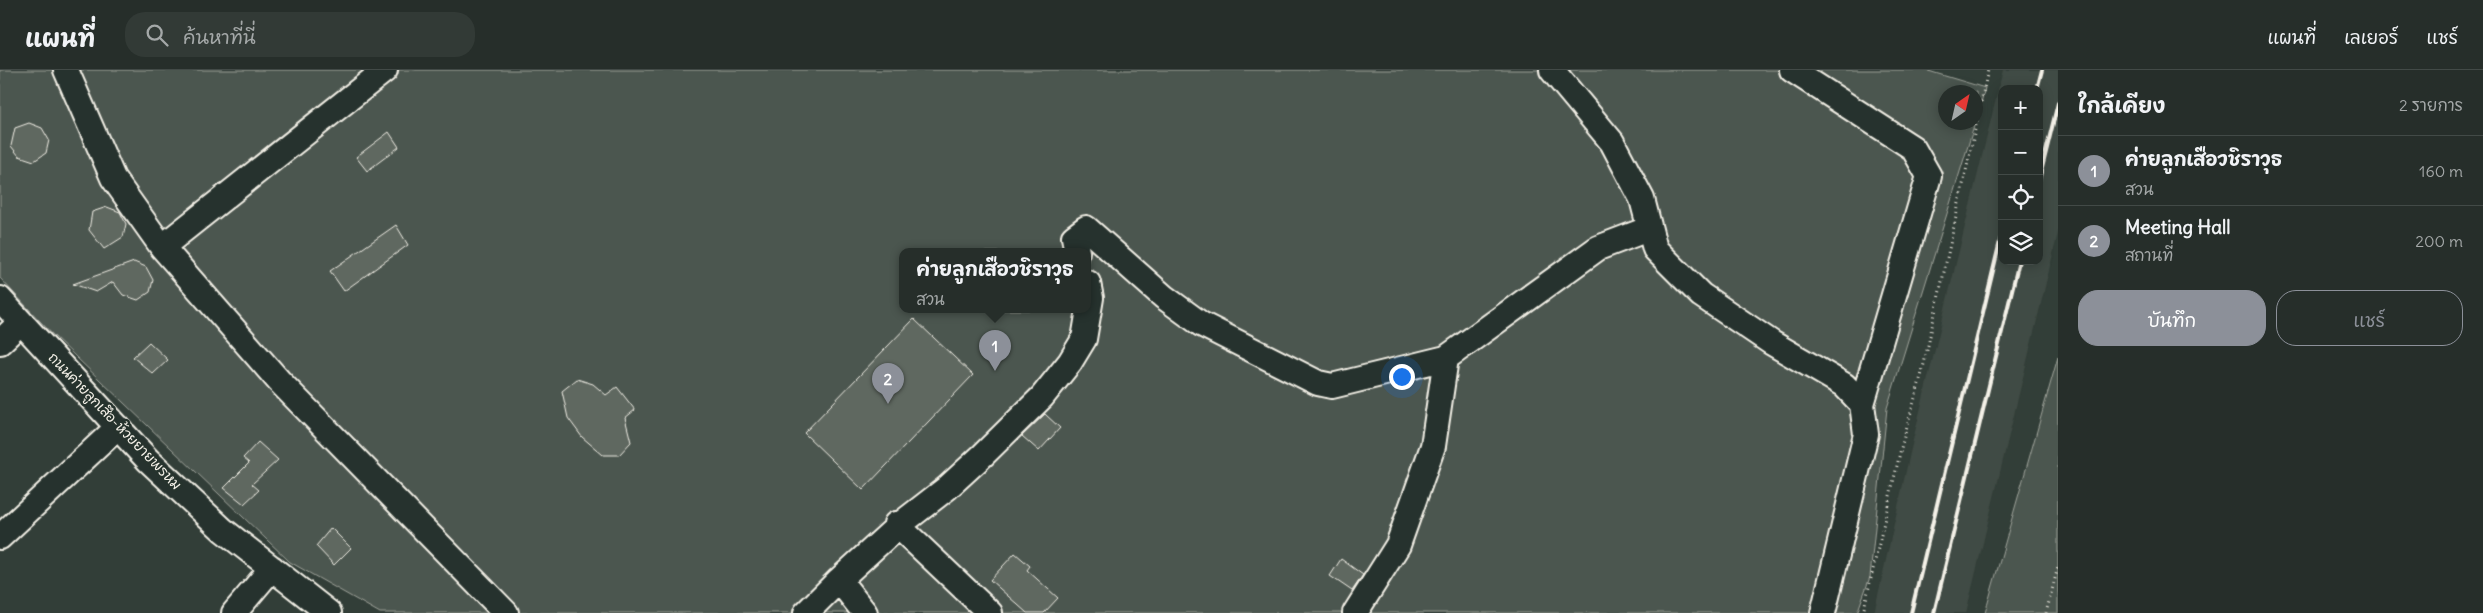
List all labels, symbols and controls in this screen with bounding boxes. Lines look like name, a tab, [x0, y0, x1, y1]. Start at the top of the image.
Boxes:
search box	[125, 12, 475, 57]
icon: search	[143, 21, 171, 49]
text: แผนที่	[25, 23, 95, 53]
text: ค้นหาที่นี่	[183, 25, 256, 49]
text: แผนที่	[2268, 26, 2316, 49]
text: เลเยอร์	[2344, 26, 2398, 49]
text: แชร์	[2426, 26, 2458, 49]
north arrow	[1938, 85, 1983, 130]
map controls	[1998, 85, 2043, 265]
button: +	[1998, 85, 2043, 130]
text: ใกล้เคียง	[2078, 92, 2165, 119]
text: 2 รายการ	[2399, 95, 2463, 115]
button: −	[1998, 130, 2043, 175]
text: ค่ายลูกเสือวชิราวุธ	[2125, 147, 2283, 171]
text: 1	[2091, 161, 2097, 181]
text: 160 m	[2419, 161, 2463, 181]
button: locate	[1998, 175, 2043, 220]
text: สวน	[2125, 179, 2154, 199]
text: Meeting Hall	[2125, 215, 2231, 239]
button: layers	[1998, 220, 2043, 265]
text: 2	[2090, 231, 2098, 251]
text: 200 m	[2415, 231, 2463, 251]
text: สถานที่	[2125, 245, 2173, 265]
popup	[899, 248, 1091, 313]
text: ค่ายลูกเสือวชิราวุธ	[916, 257, 1074, 281]
text: สวน	[916, 289, 945, 309]
button: บันทึก	[2078, 290, 2266, 346]
button: แชร์	[2276, 290, 2463, 346]
pin: 1	[979, 330, 1011, 371]
street label: ถนนค่ายลูกเสึอ-ห้วยยายพรหม	[44, 348, 185, 494]
pin: 2	[872, 363, 904, 404]
your location	[1389, 364, 1415, 390]

